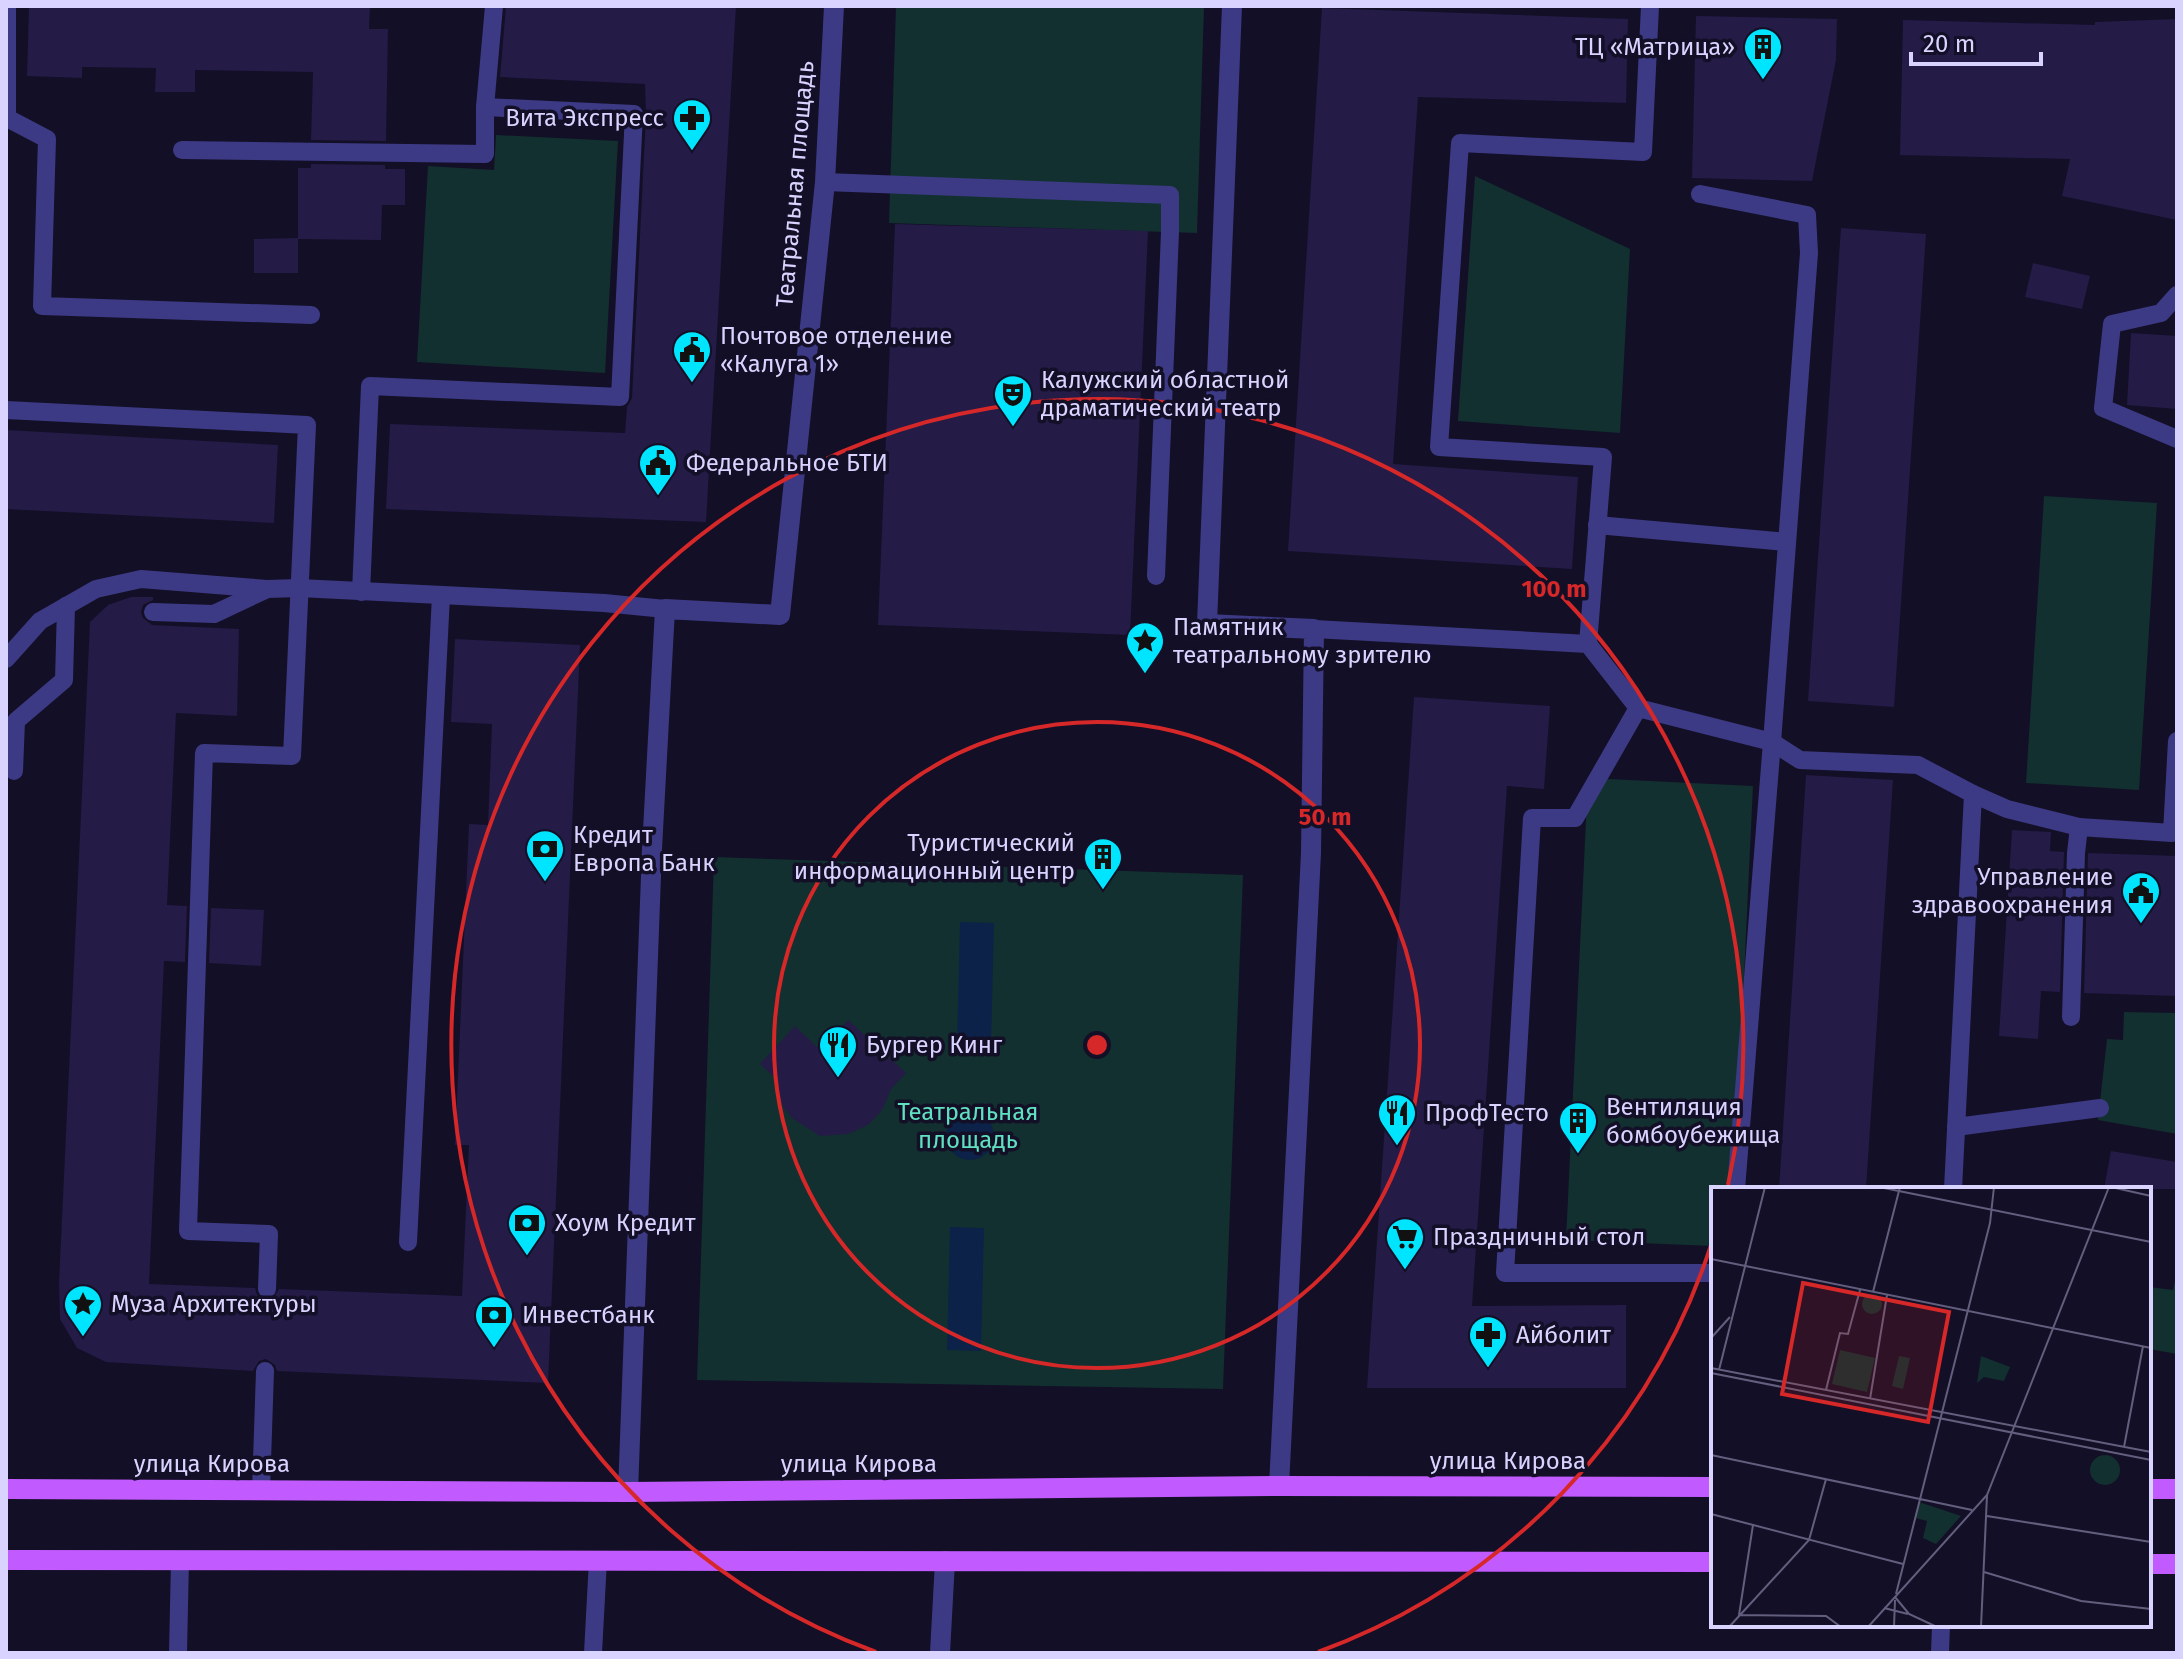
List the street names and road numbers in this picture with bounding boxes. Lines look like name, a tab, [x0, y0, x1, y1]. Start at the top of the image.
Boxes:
street label: Театральная площадь	[770, 60, 820, 308]
street label: улица Кирова	[1430, 1447, 1586, 1475]
street label: улица Кирова	[134, 1450, 290, 1478]
street label: улица Кирова	[781, 1450, 937, 1478]

